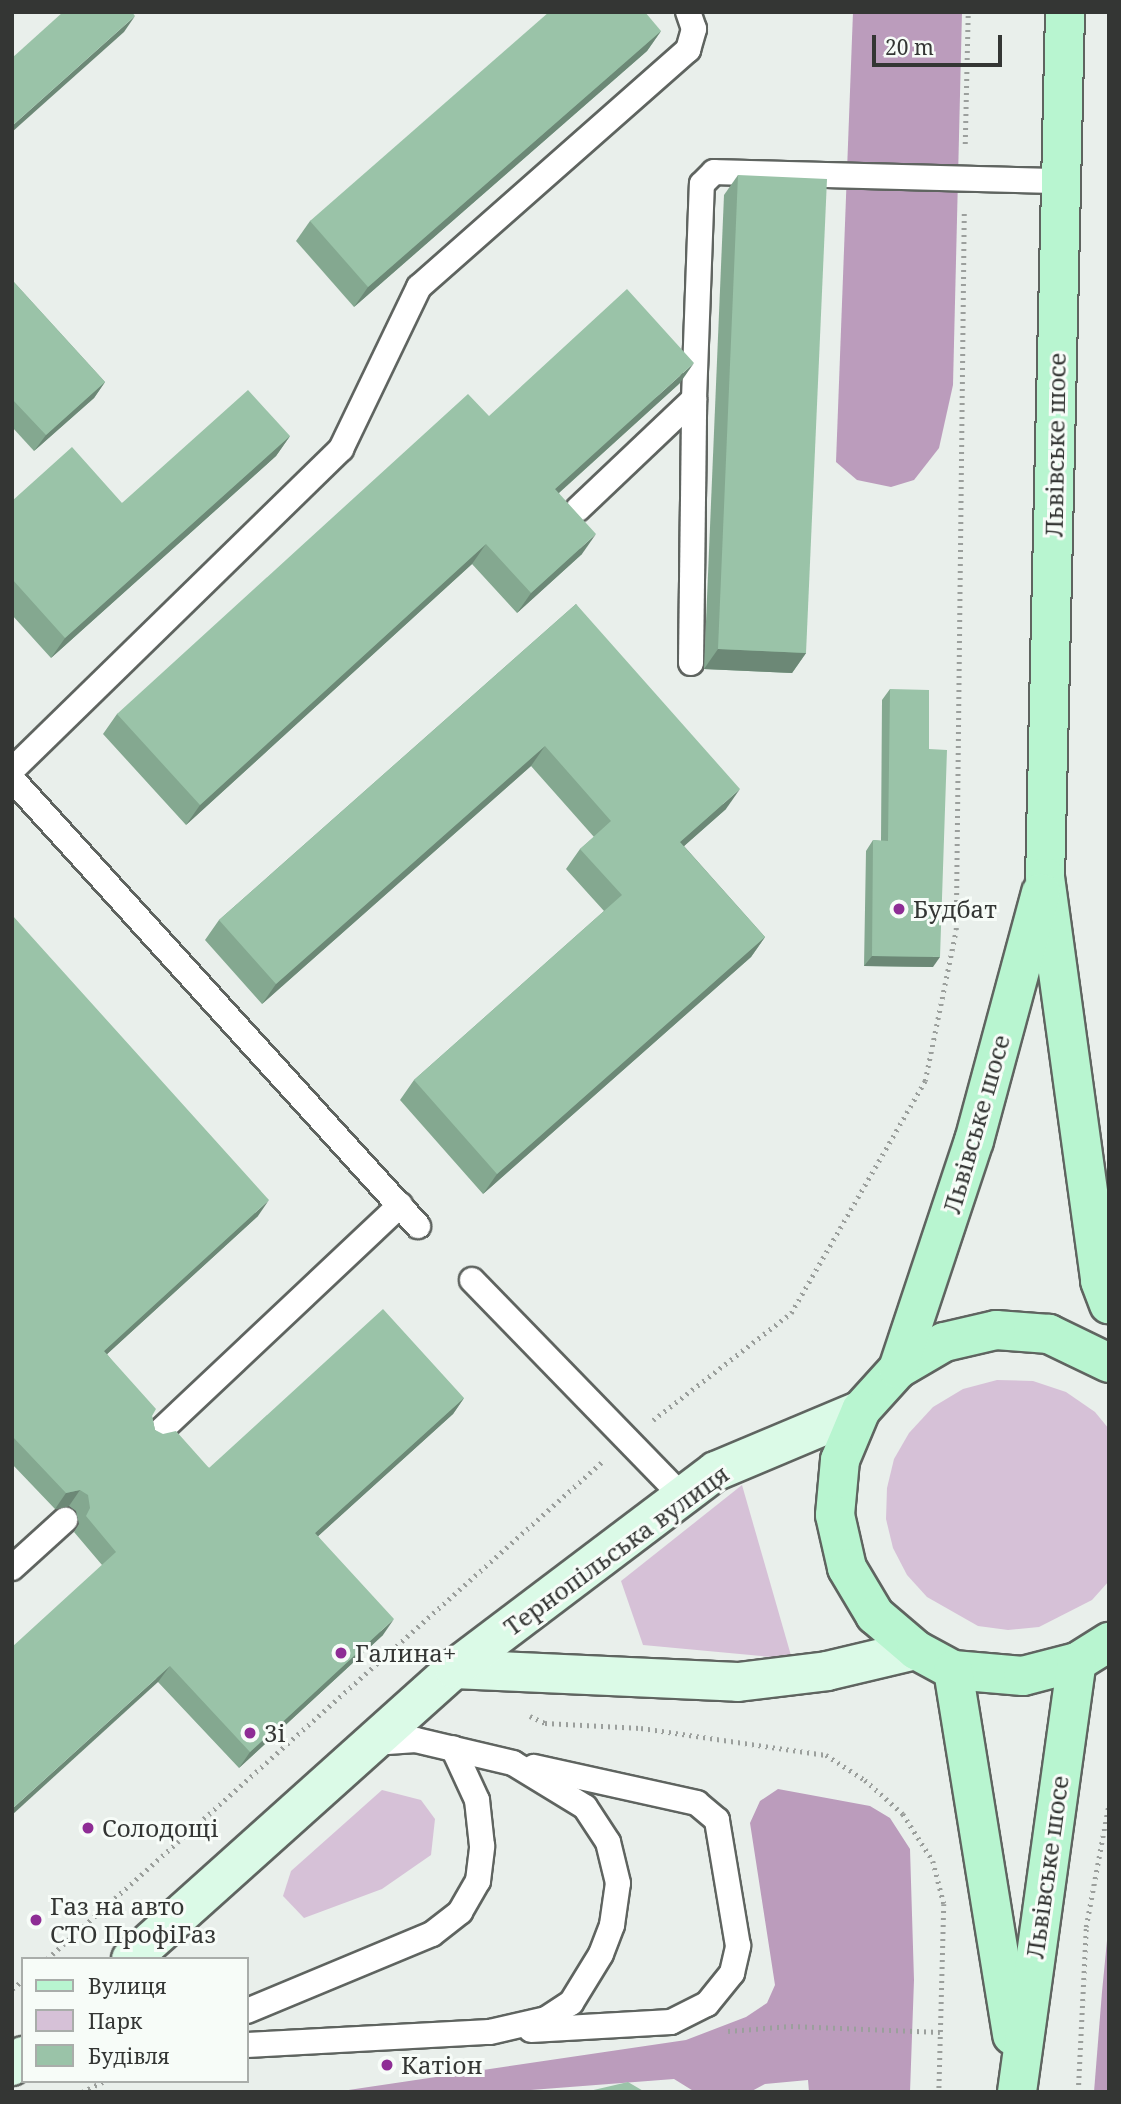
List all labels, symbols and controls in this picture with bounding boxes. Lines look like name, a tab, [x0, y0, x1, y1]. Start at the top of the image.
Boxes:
scale bar	[876, 21, 1006, 65]
text: 20 m	[885, 33, 934, 61]
street label: Львівське шосе	[1039, 353, 1071, 537]
place label: Будбат	[913, 895, 997, 923]
marker: Будбат	[891, 901, 907, 917]
street label: Львівське шосе	[937, 1031, 1015, 1217]
street label: Тернопільська вулиця	[498, 1459, 734, 1641]
place label: Галина+	[355, 1639, 456, 1667]
marker: Галина+	[333, 1645, 349, 1661]
place label: 3і	[264, 1719, 286, 1747]
marker: 3і	[242, 1725, 258, 1741]
street label: Львівське шосе	[1020, 1774, 1074, 1960]
place label: Солодощі	[102, 1814, 219, 1842]
marker: Солодощі	[80, 1820, 96, 1836]
place label: Газ на авто СТО ПрофіГаз	[50, 1892, 216, 1948]
marker: Газ на авто СТО ПрофіГаз	[28, 1912, 44, 1928]
legend	[21, 1957, 248, 2083]
text: Вулиця	[88, 1972, 167, 2000]
text: Парк	[88, 2007, 142, 2035]
text: Будівля	[88, 2042, 170, 2070]
place label: Катіон	[401, 2051, 483, 2079]
marker: Катіон	[379, 2057, 395, 2073]

